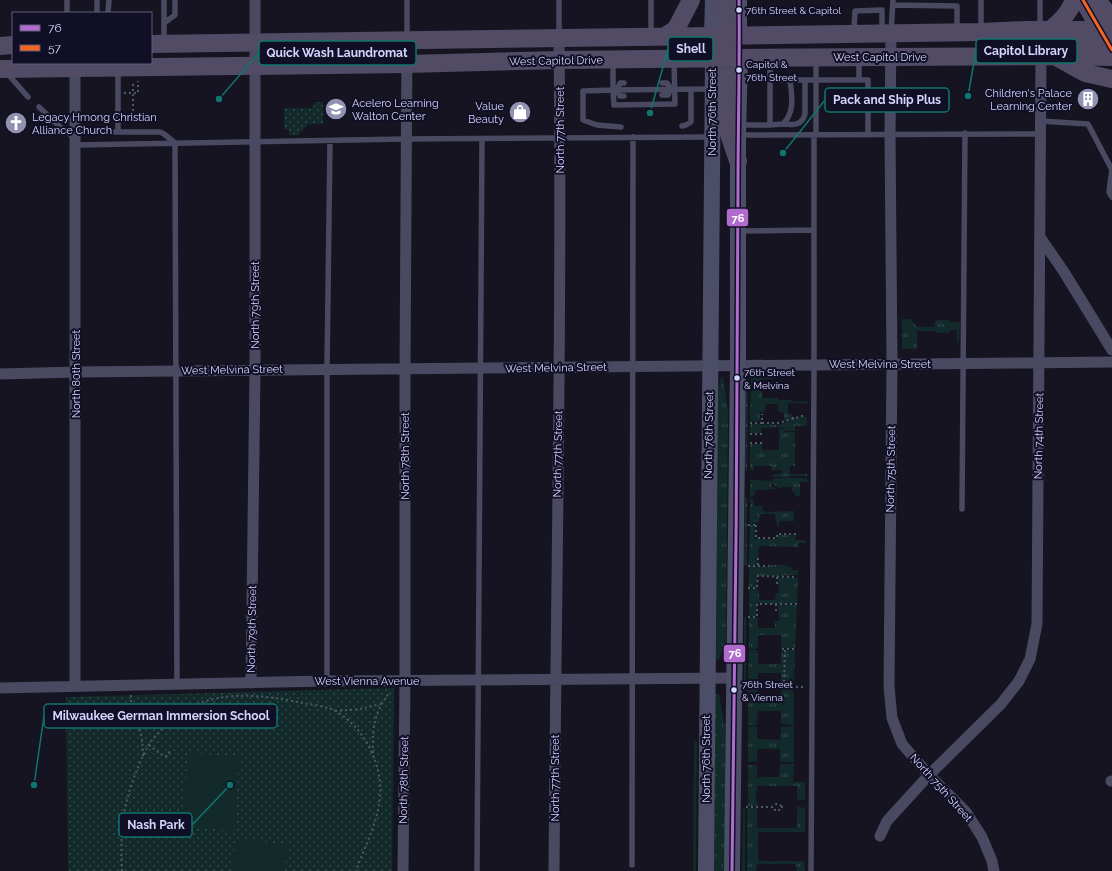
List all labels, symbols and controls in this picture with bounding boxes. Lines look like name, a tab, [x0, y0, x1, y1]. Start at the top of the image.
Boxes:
marker: 76th Street & Capitol	[734, 5, 744, 15]
place label: 76th Street & Capitol	[746, 5, 841, 16]
legend	[12, 12, 152, 64]
text: 76	[48, 21, 62, 35]
callout: Shell	[668, 37, 713, 61]
callout: Capitol Library	[976, 39, 1077, 63]
text: 57	[48, 41, 62, 55]
callout: Quick Wash Laundromat	[259, 41, 416, 65]
text: Shell	[676, 42, 706, 56]
text: Capitol Library	[984, 44, 1069, 58]
text: Quick Wash Laundromat	[266, 46, 408, 60]
street label: West Capitol Drive	[833, 51, 927, 64]
street label: West Capitol Drive	[509, 54, 603, 68]
place label: Capitol & 76th Street	[746, 59, 797, 83]
marker: Capitol & 76th Street	[734, 65, 744, 75]
street label: North 76th Street	[706, 68, 719, 156]
street label: North 77th Street	[554, 86, 567, 173]
building icon: Children's Palace Learning Center	[1075, 86, 1101, 112]
place label: Children's Palace Learning Center	[985, 87, 1073, 113]
callout: Pack and Ship Plus	[825, 88, 949, 112]
text: Pack and Ship Plus	[833, 93, 941, 107]
school or university icon: Acelero Learning Walton Center	[323, 96, 349, 122]
place label: Acelero Learning Walton Center	[352, 97, 439, 123]
shop icon: Value Beauty	[507, 99, 533, 125]
place label: Value Beauty	[468, 100, 505, 126]
church icon: Legacy Hmong Christian Alliance Church	[3, 110, 29, 136]
place label: Legacy Hmong Christian Alliance Church	[32, 111, 157, 137]
line badge: 76	[726, 208, 749, 227]
text: 76	[732, 212, 745, 225]
street label: North 79th Street	[249, 261, 262, 349]
street label: North 80th Street	[70, 330, 83, 418]
street label: West Melvina Street	[829, 358, 931, 371]
street label: West Melvina Street	[505, 361, 607, 375]
street label: West Melvina Street	[181, 363, 283, 377]
place label: 76th Street & Melvina	[744, 367, 795, 391]
marker: 76th Street & Melvina	[732, 373, 742, 383]
street label: North 76th Street	[702, 391, 716, 479]
street label: North 74th Street	[1032, 392, 1046, 479]
street label: North 77th Street	[551, 410, 565, 498]
street label: North 78th Street	[399, 412, 412, 500]
street label: North 75th Street	[884, 425, 898, 513]
street label: North 79th Street	[245, 585, 259, 673]
line badge: 76	[723, 644, 746, 663]
text: 76	[729, 647, 742, 660]
street label: West Vienna Avenue	[315, 675, 420, 688]
place label: 76th Street & Vienna	[742, 679, 793, 703]
marker: 76th Street & Vienna	[729, 685, 739, 695]
callout: Milwaukee German Immersion School	[44, 704, 277, 728]
text: Milwaukee German Immersion School	[52, 709, 270, 723]
street label: North 76th Street	[700, 715, 713, 803]
street label: North 77th Street	[549, 734, 562, 821]
street label: North 78th Street	[397, 736, 411, 824]
street label: North 75th Street	[907, 751, 975, 825]
callout: Nash Park	[119, 813, 192, 837]
text: Nash Park	[127, 818, 185, 832]

